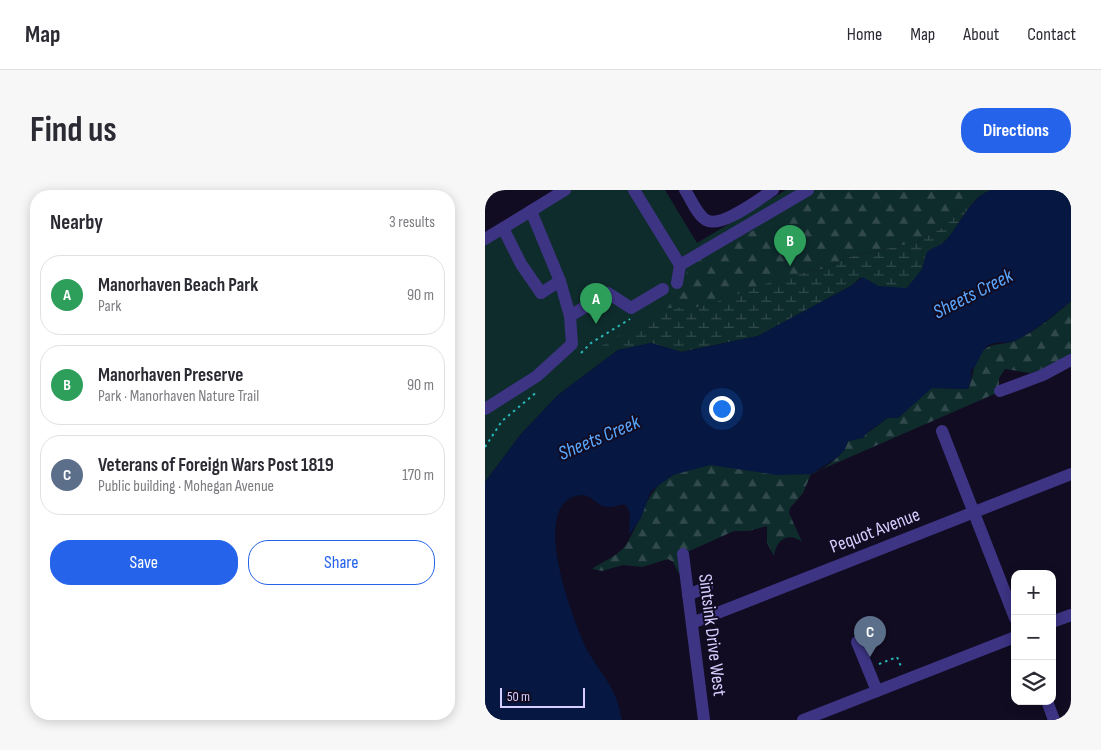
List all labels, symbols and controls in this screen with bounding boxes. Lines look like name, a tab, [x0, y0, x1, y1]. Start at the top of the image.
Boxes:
text: Map	[25, 20, 60, 49]
text: Home	[847, 24, 882, 45]
text: Map	[910, 24, 935, 45]
text: About	[963, 24, 999, 45]
text: Contact	[1027, 24, 1076, 45]
button: Directions	[961, 108, 1071, 153]
text: Find us	[30, 109, 117, 152]
text: Nearby	[50, 210, 103, 235]
text: 3 results	[389, 213, 435, 232]
pin: B	[774, 225, 806, 266]
water label: Sheets Creek	[929, 263, 1017, 324]
text: Manorhaven Beach Park	[98, 274, 258, 297]
pin: A	[580, 283, 612, 324]
text: A	[63, 286, 71, 305]
text: 90 m	[407, 286, 434, 305]
text: Park	[98, 297, 121, 316]
text: Manorhaven Preserve	[98, 364, 243, 387]
text: B	[63, 376, 71, 395]
text: 90 m	[407, 376, 434, 395]
text: Park · Manorhaven Nature Trail	[98, 387, 259, 406]
your location	[709, 396, 735, 422]
water label: Sheets Creek	[555, 410, 644, 466]
text: Veterans of Foreign Wars Post 1819	[98, 454, 334, 477]
text: C	[63, 466, 71, 485]
text: 170 m	[402, 466, 434, 485]
text: Public building · Mohegan Avenue	[98, 477, 274, 496]
street label: Pequot Avenue	[827, 503, 923, 559]
button: Save	[50, 540, 238, 585]
button: Share	[248, 540, 435, 585]
map controls	[1011, 570, 1056, 705]
button: +	[1011, 570, 1056, 615]
street label: Sintsink Drive West	[693, 573, 731, 698]
button: −	[1011, 615, 1056, 660]
pin: C	[854, 616, 886, 657]
button: layers	[1011, 660, 1056, 705]
scale bar	[500, 685, 585, 708]
text: 50 m	[507, 688, 530, 705]

